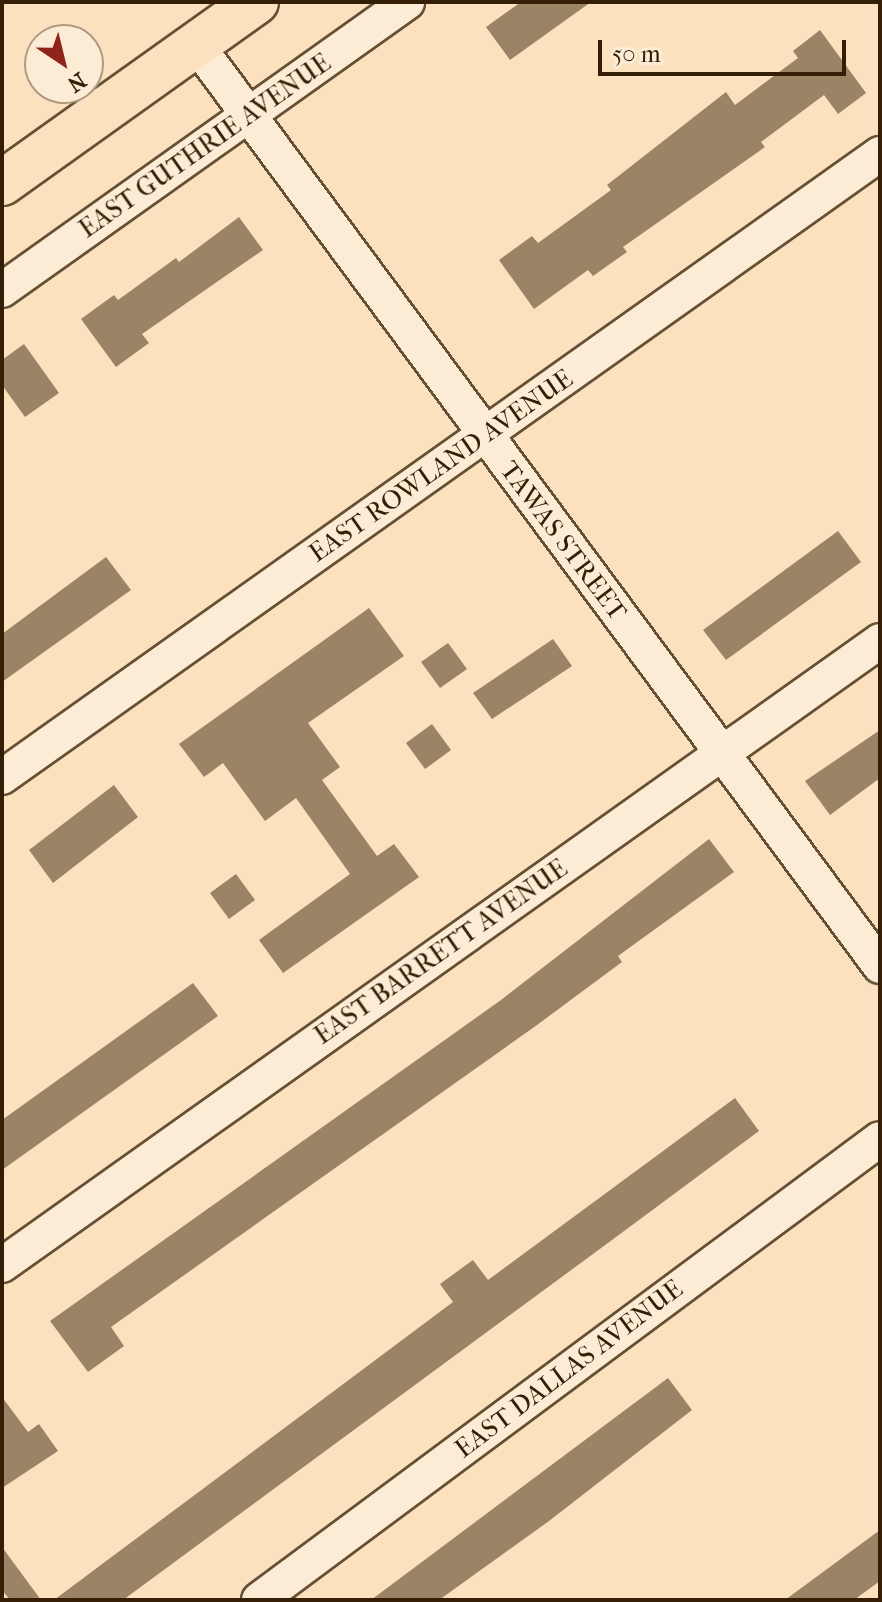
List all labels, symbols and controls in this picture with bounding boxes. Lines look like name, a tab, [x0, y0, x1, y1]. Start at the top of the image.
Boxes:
north arrow	[24, 24, 104, 104]
scale bar	[602, 24, 850, 74]
text: 50 m	[612, 40, 661, 68]
street label: EAST GUTHRIE AVENUE	[73, 47, 337, 245]
street label: EAST ROWLAND AVENUE	[303, 363, 579, 569]
street label: TAWAS STREET	[493, 455, 633, 627]
street label: EAST BARRETT AVENUE	[308, 853, 574, 1051]
street label: EAST DALLAS AVENUE	[449, 1273, 689, 1465]

